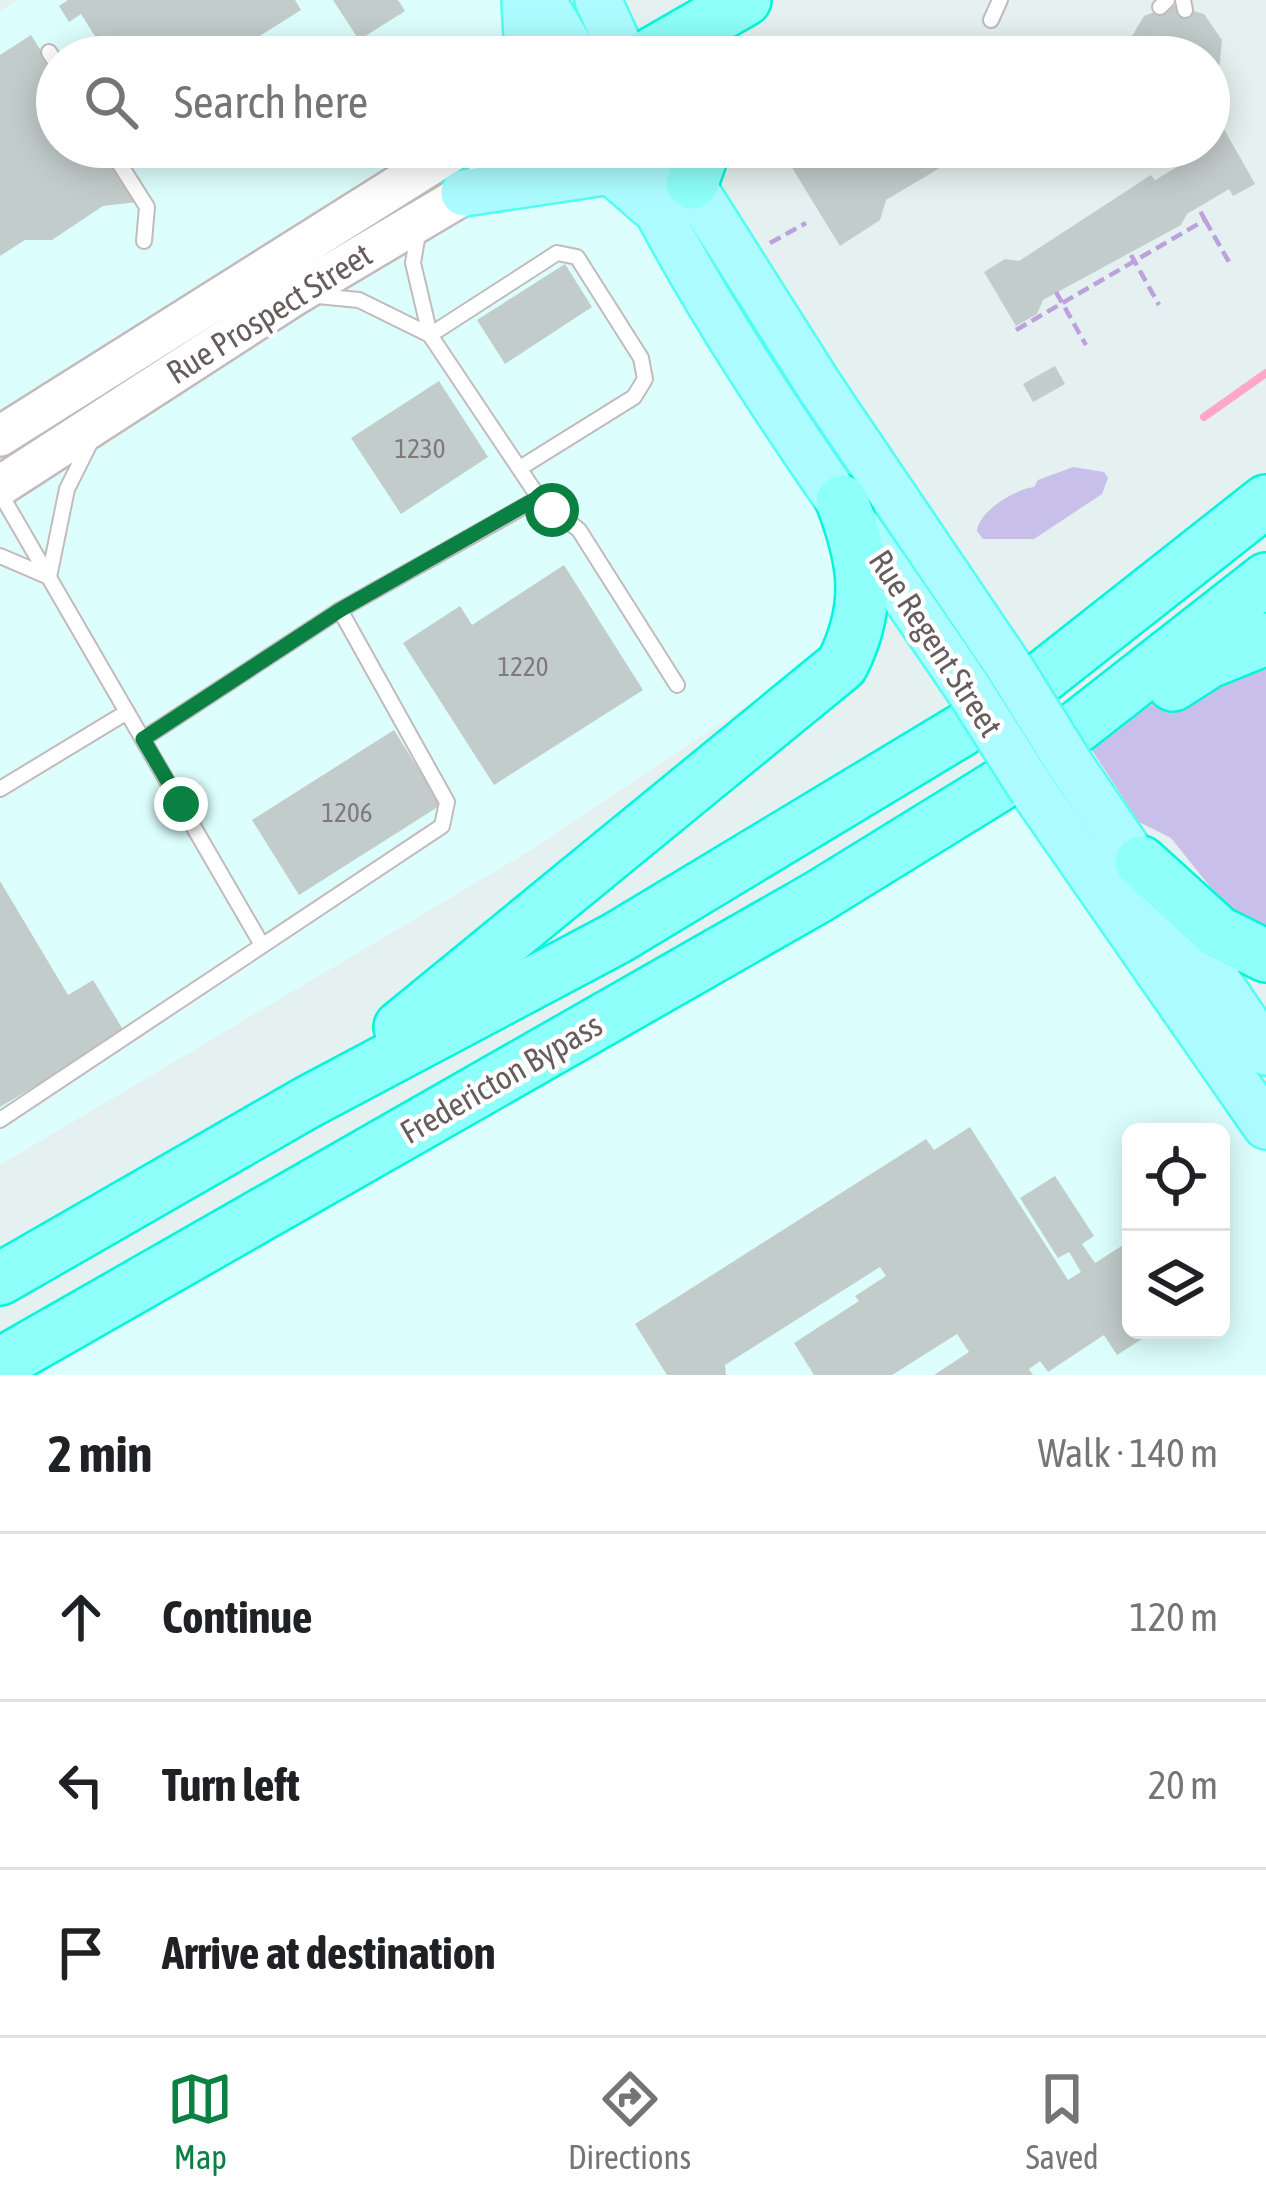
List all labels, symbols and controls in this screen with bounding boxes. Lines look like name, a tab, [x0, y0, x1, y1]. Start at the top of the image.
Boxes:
search box	[36, 36, 1230, 168]
icon: search	[78, 69, 144, 135]
text: Search here	[174, 76, 368, 128]
street label: Rue Prospect Street	[160, 235, 378, 391]
house number: 1230	[395, 433, 445, 464]
route start	[525, 483, 579, 537]
street label: Rue Regent Street	[862, 543, 1010, 743]
house number: 1220	[498, 651, 548, 682]
route end	[154, 777, 208, 831]
house number: 1206	[322, 797, 372, 828]
street label: Fredericton Bypass	[394, 1005, 608, 1151]
map controls	[1122, 1123, 1230, 1339]
button: locate	[1122, 1123, 1230, 1231]
button: layers	[1122, 1231, 1230, 1339]
text: 2 min	[48, 1424, 152, 1483]
text: Walk · 140 m	[1038, 1431, 1218, 1475]
icon: ahead	[48, 1584, 114, 1650]
text: Continue	[162, 1591, 313, 1643]
text: 120 m	[1130, 1595, 1218, 1639]
icon: left	[48, 1752, 114, 1818]
text: Turn left	[162, 1759, 300, 1811]
text: 20 m	[1148, 1763, 1218, 1807]
icon: arrive	[48, 1920, 114, 1986]
text: Arrive at destination	[162, 1927, 496, 1979]
tab: Map	[167, 2066, 233, 2176]
tab: Directions	[568, 2066, 691, 2176]
tab: Saved	[1026, 2066, 1099, 2176]

